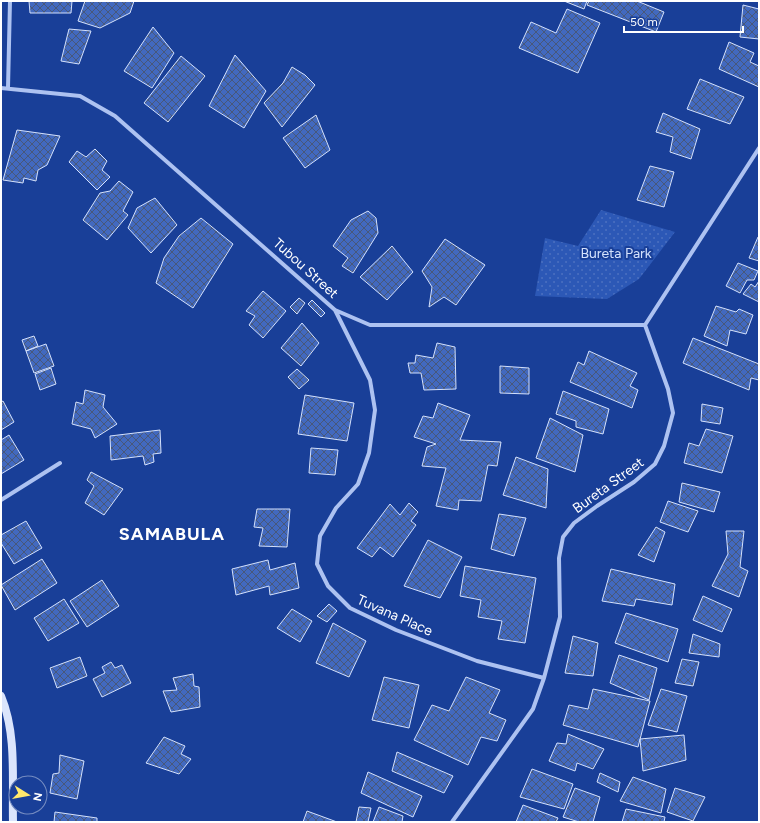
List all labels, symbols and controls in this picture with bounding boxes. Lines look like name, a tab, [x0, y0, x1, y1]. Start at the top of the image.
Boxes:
scale bar	[624, 8, 743, 34]
text: 50 m	[630, 15, 658, 29]
street label: Tubou Street	[270, 235, 342, 302]
park label: Bureta Park	[580, 245, 652, 262]
street label: Bureta Street	[569, 454, 647, 517]
district label: SAMABULA	[119, 523, 225, 545]
street label: Tuvana Place	[354, 591, 436, 640]
north arrow	[8, 775, 48, 815]
text: N	[30, 791, 45, 802]

